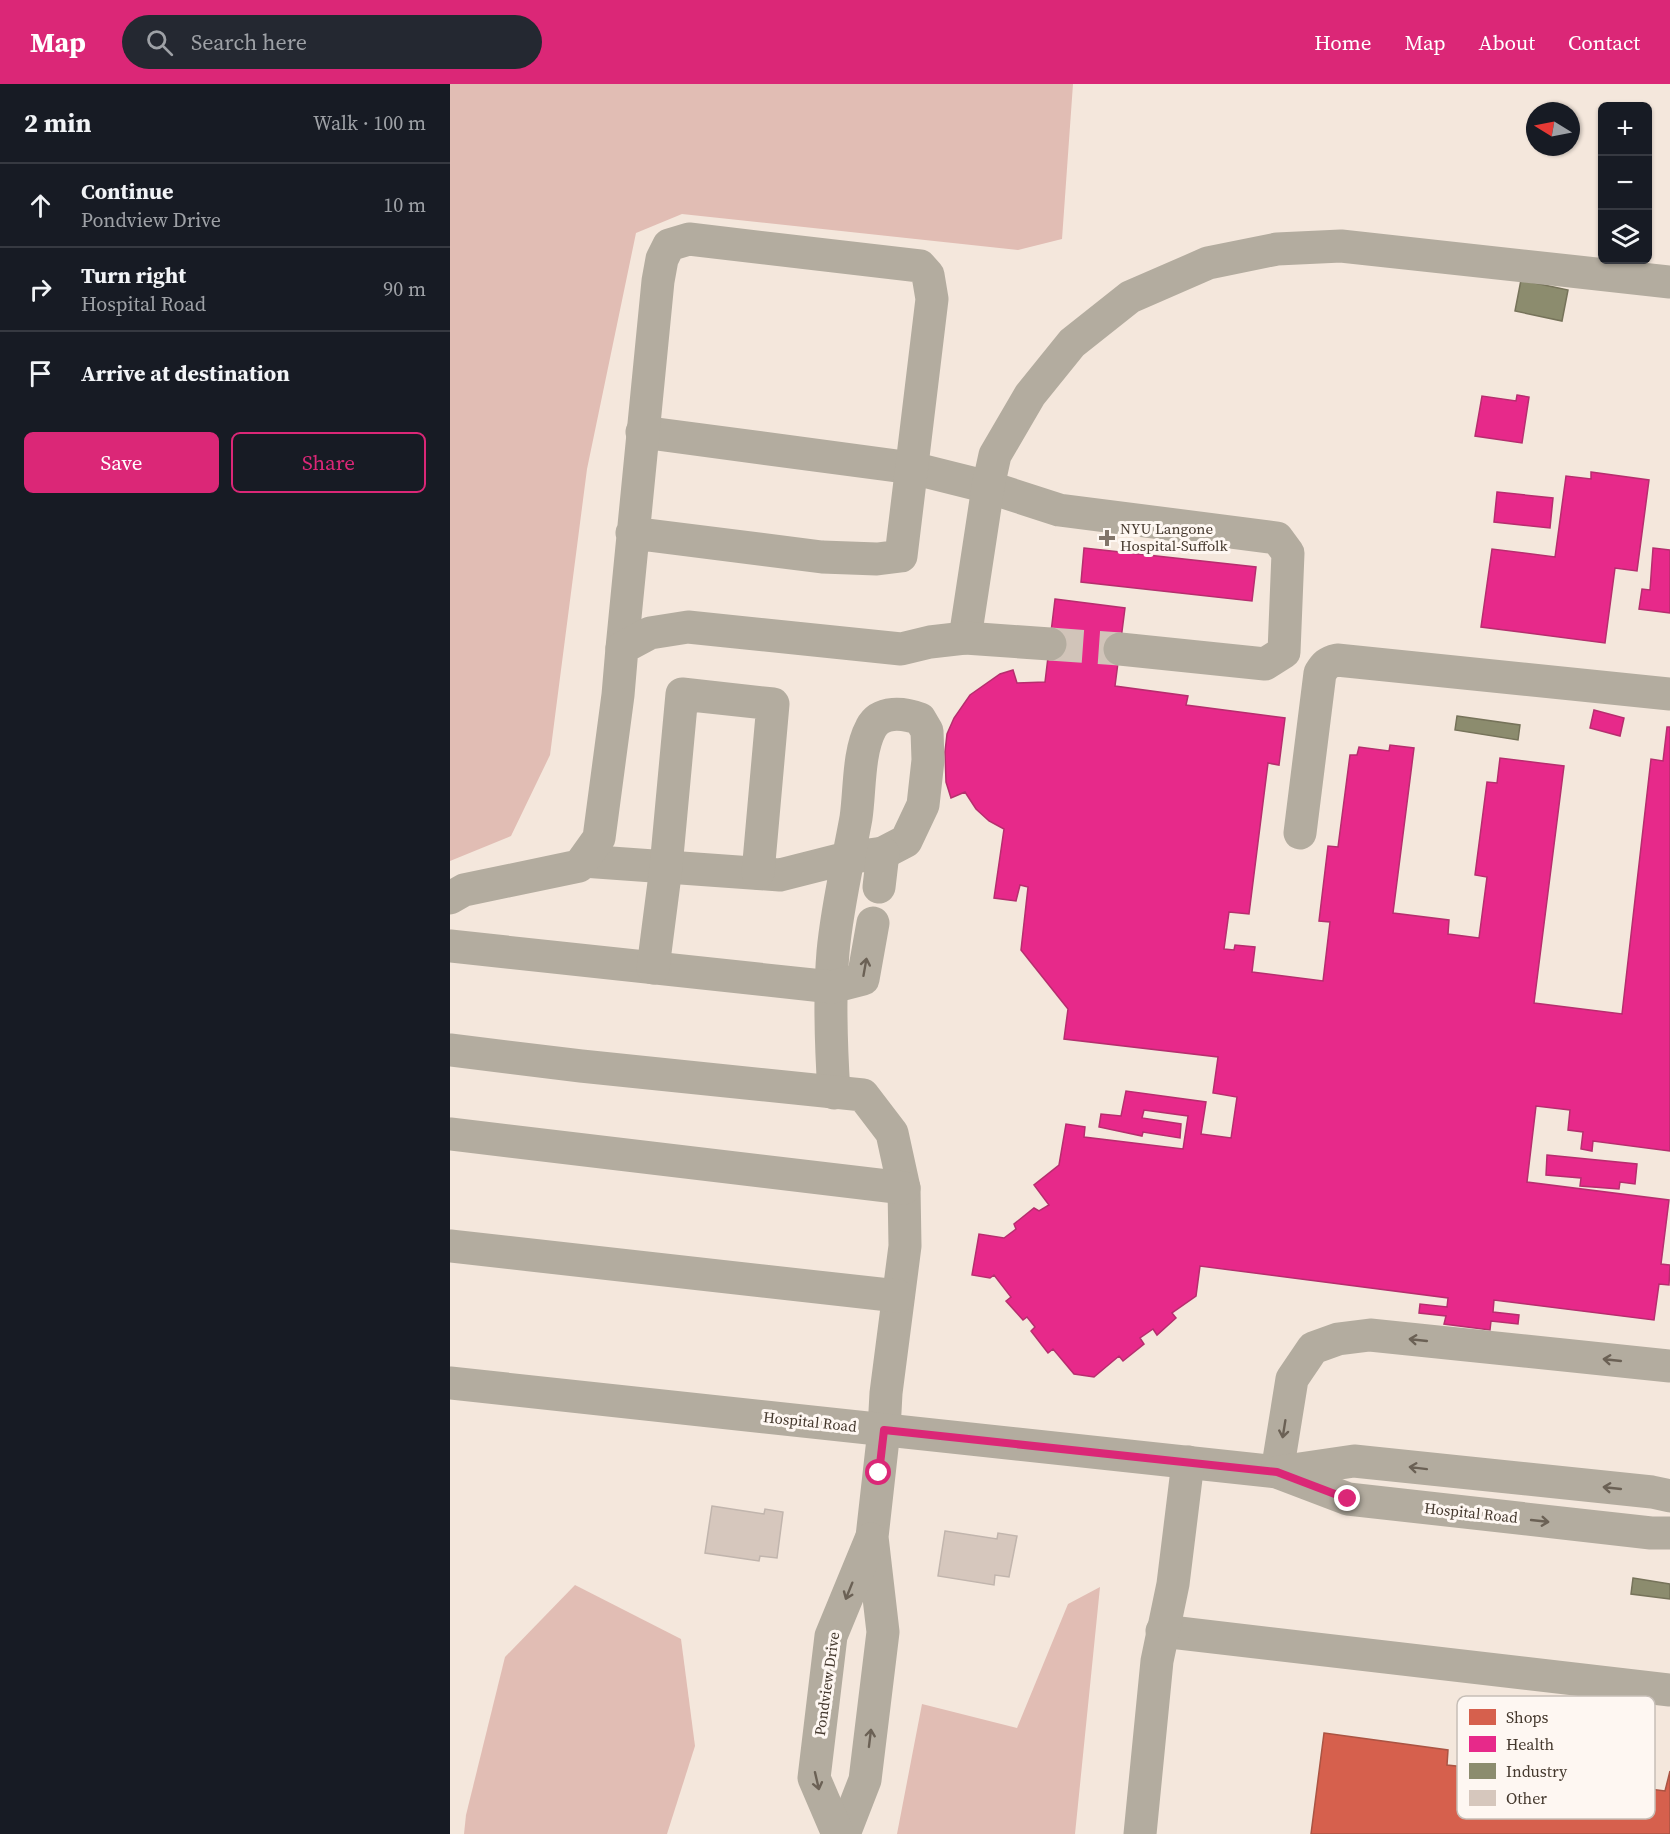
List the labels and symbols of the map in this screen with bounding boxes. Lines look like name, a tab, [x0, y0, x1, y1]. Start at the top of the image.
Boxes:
north arrow	[1526, 102, 1580, 156]
place label: NYU Langone Hospital-Suffolk	[1120, 518, 1228, 556]
marker: NYU Langone Hospital-Suffolk	[1098, 529, 1116, 547]
one-way arrow	[860, 958, 871, 978]
one-way arrow	[1408, 1334, 1428, 1345]
one-way arrow	[1602, 1354, 1622, 1365]
street label: Hospital Road	[762, 1406, 858, 1437]
one-way arrow	[1279, 1418, 1290, 1438]
route start	[865, 1459, 891, 1485]
one-way arrow	[1409, 1462, 1429, 1473]
one-way arrow	[1603, 1482, 1623, 1493]
route end	[1334, 1485, 1360, 1511]
street label: Hospital Road	[1423, 1497, 1519, 1528]
one-way arrow	[1529, 1515, 1549, 1526]
one-way arrow	[843, 1582, 854, 1600]
street label: Pondview Drive	[809, 1630, 844, 1737]
legend	[1457, 1696, 1655, 1819]
text: Shops	[1506, 1706, 1549, 1728]
one-way arrow	[865, 1728, 876, 1748]
text: Health	[1506, 1733, 1554, 1755]
text: Industry	[1506, 1760, 1568, 1782]
one-way arrow	[812, 1771, 824, 1790]
text: Other	[1506, 1787, 1547, 1809]

